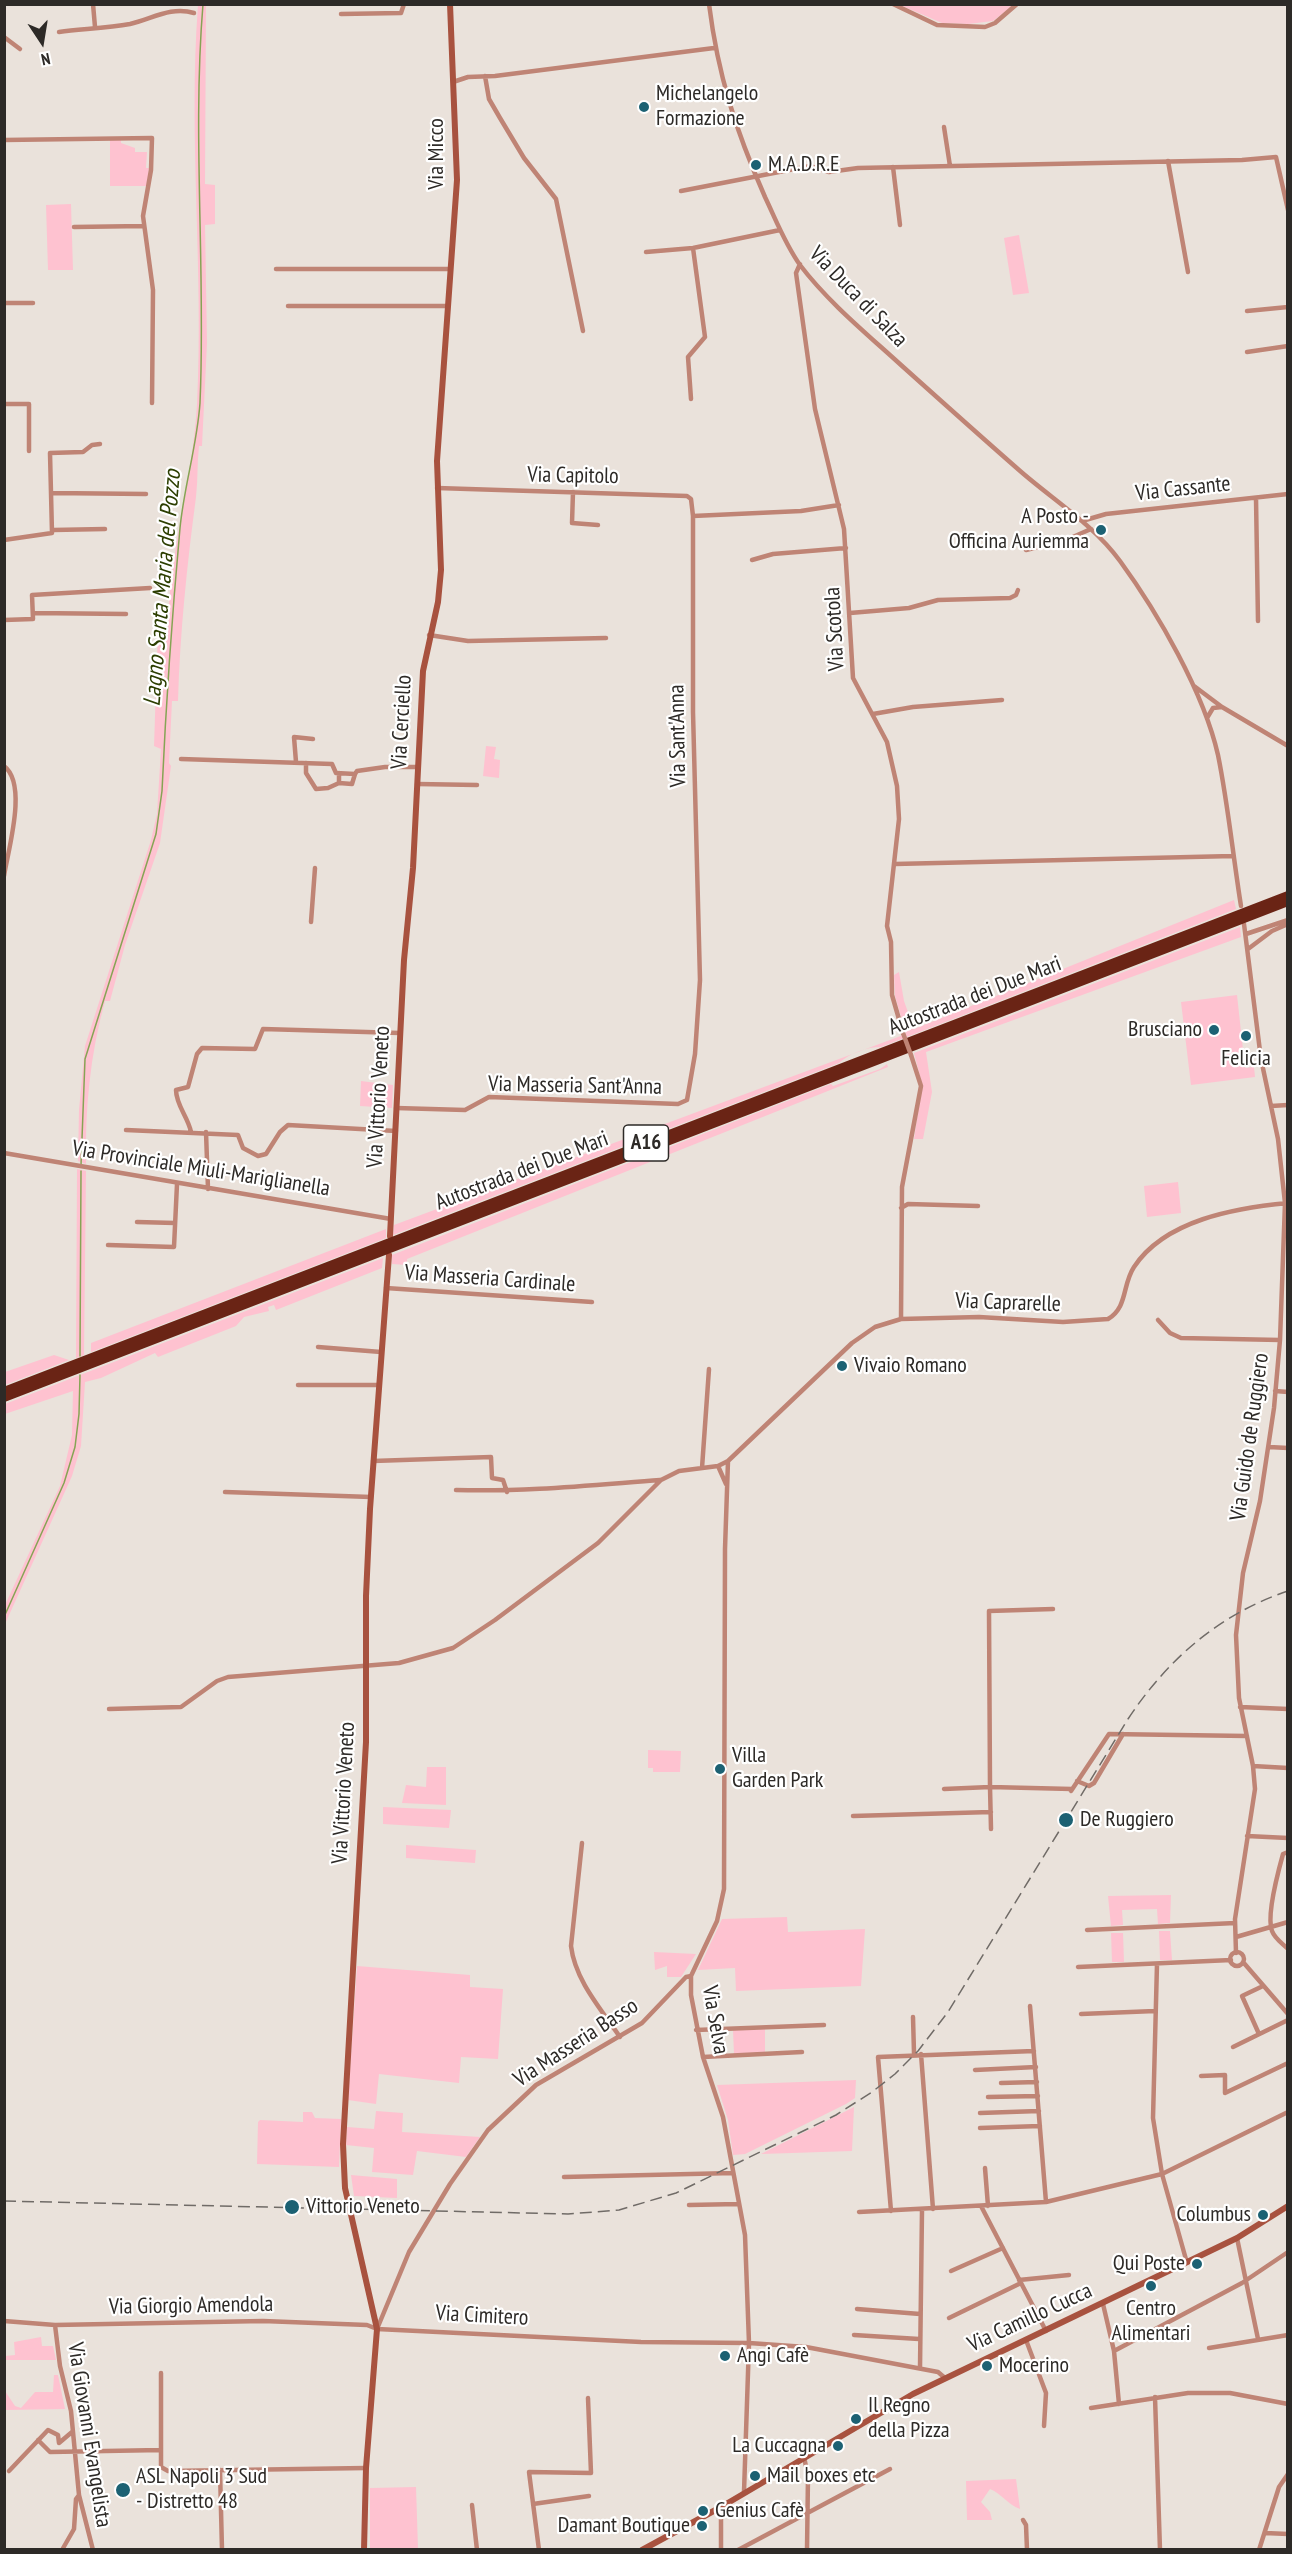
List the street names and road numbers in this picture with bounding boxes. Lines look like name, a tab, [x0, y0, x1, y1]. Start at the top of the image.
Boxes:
street label: Via Micco	[424, 118, 450, 190]
street label: Via Duca di Salza	[803, 241, 913, 353]
street label: Via Capitolo	[527, 462, 619, 490]
street label: Via Cassante	[1134, 471, 1232, 507]
street label: Via Scotola	[820, 586, 850, 672]
street label: Via Cerciello	[386, 674, 418, 770]
street label: Via Sant'Anna	[664, 684, 692, 788]
street label: Autostrada dei Due Mari	[885, 951, 1065, 1041]
street label: Via Vittorio Veneto	[362, 1025, 396, 1169]
street label: Via Masseria Sant'Anna	[488, 1071, 662, 1101]
road number: A16	[624, 1125, 668, 1161]
street label: Autostrada dei Due Mari	[432, 1126, 612, 1216]
street label: Via Provinciale Miuli-Mariglianella	[70, 1136, 332, 1202]
street label: Via Masseria Cardinale	[404, 1260, 576, 1298]
street label: Via Caprarelle	[955, 1288, 1061, 1318]
street label: Via Guido de Ruggiero	[1225, 1351, 1275, 1523]
street label: Via Vittorio Veneto	[327, 1721, 361, 1865]
street label: Via Selva	[696, 1984, 734, 2056]
street label: Via Masseria Basso	[509, 1993, 643, 2093]
street label: Via Camillo Cucca	[964, 2278, 1096, 2358]
street label: Via Giorgio Amendola	[109, 2291, 273, 2321]
street label: Via Cimitero	[435, 2300, 529, 2332]
street label: Via Giovanni Evangelista	[61, 2341, 117, 2529]

